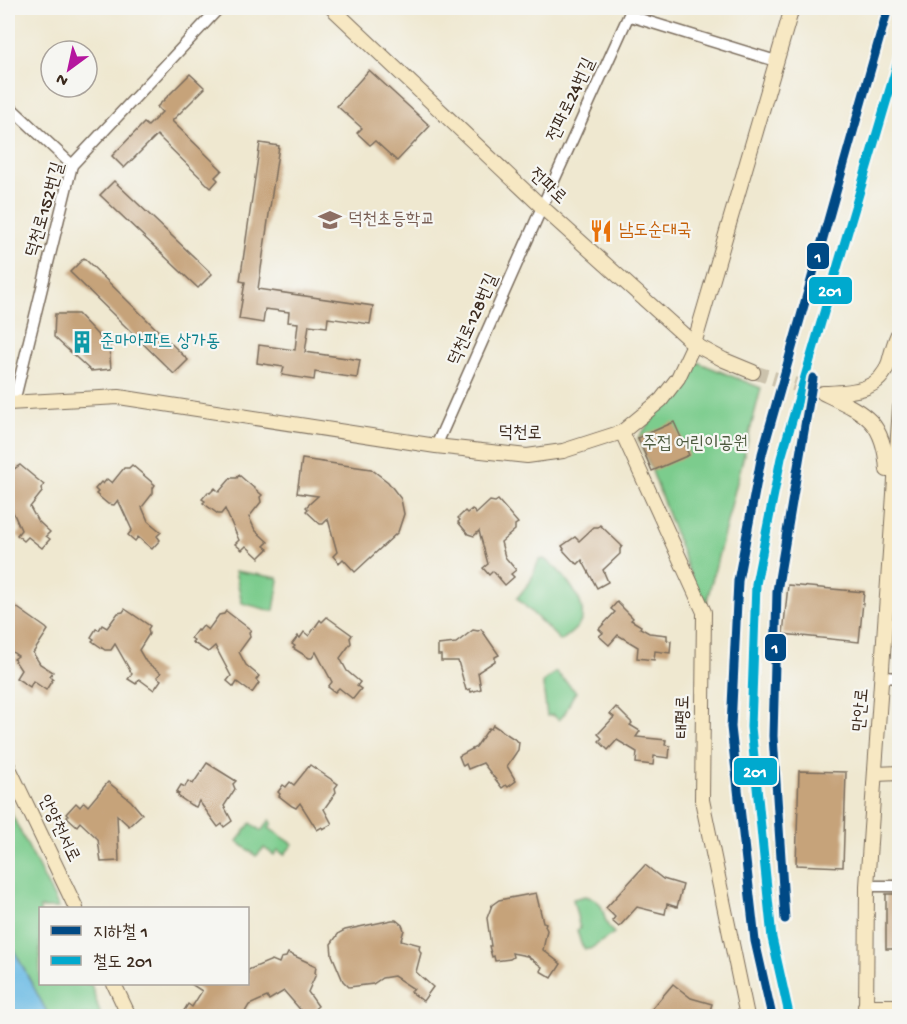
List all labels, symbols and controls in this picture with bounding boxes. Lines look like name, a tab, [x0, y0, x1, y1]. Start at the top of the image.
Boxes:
north arrow	[39, 39, 99, 99]
street label: 전파로24번길	[544, 54, 601, 145]
text: N	[53, 68, 72, 89]
street label: 덕천로152번길	[22, 160, 70, 260]
street label: 전파로	[524, 165, 570, 209]
school or university icon: 덕천초등학교	[317, 207, 343, 233]
place label: 덕천초등학교	[348, 210, 435, 231]
restaurant icon: 남도순대국	[588, 218, 614, 244]
place label: 남도순대국	[619, 221, 691, 242]
line badge: 1	[806, 242, 830, 270]
text: 1	[814, 250, 821, 269]
street label: 덕천로128번길	[444, 270, 504, 369]
line badge: 201	[808, 276, 853, 305]
text: 201	[818, 284, 842, 303]
building icon: 준마아파트 상가동	[69, 329, 95, 355]
place label: 준마아파트 상가동	[100, 332, 220, 353]
street label: 덕천로	[498, 423, 542, 445]
park label: 주접 어린이공원	[642, 434, 748, 455]
line badge: 1	[764, 633, 787, 662]
text: 1	[771, 641, 778, 660]
street label: 만안로	[850, 687, 874, 733]
street label: 태평로	[673, 695, 695, 739]
line badge: 201	[733, 757, 778, 786]
text: 201	[743, 765, 767, 784]
street label: 안양천서로	[33, 792, 83, 866]
legend	[39, 907, 249, 985]
text: 지하철 1	[93, 923, 148, 944]
text: 철도 201	[93, 953, 153, 974]

